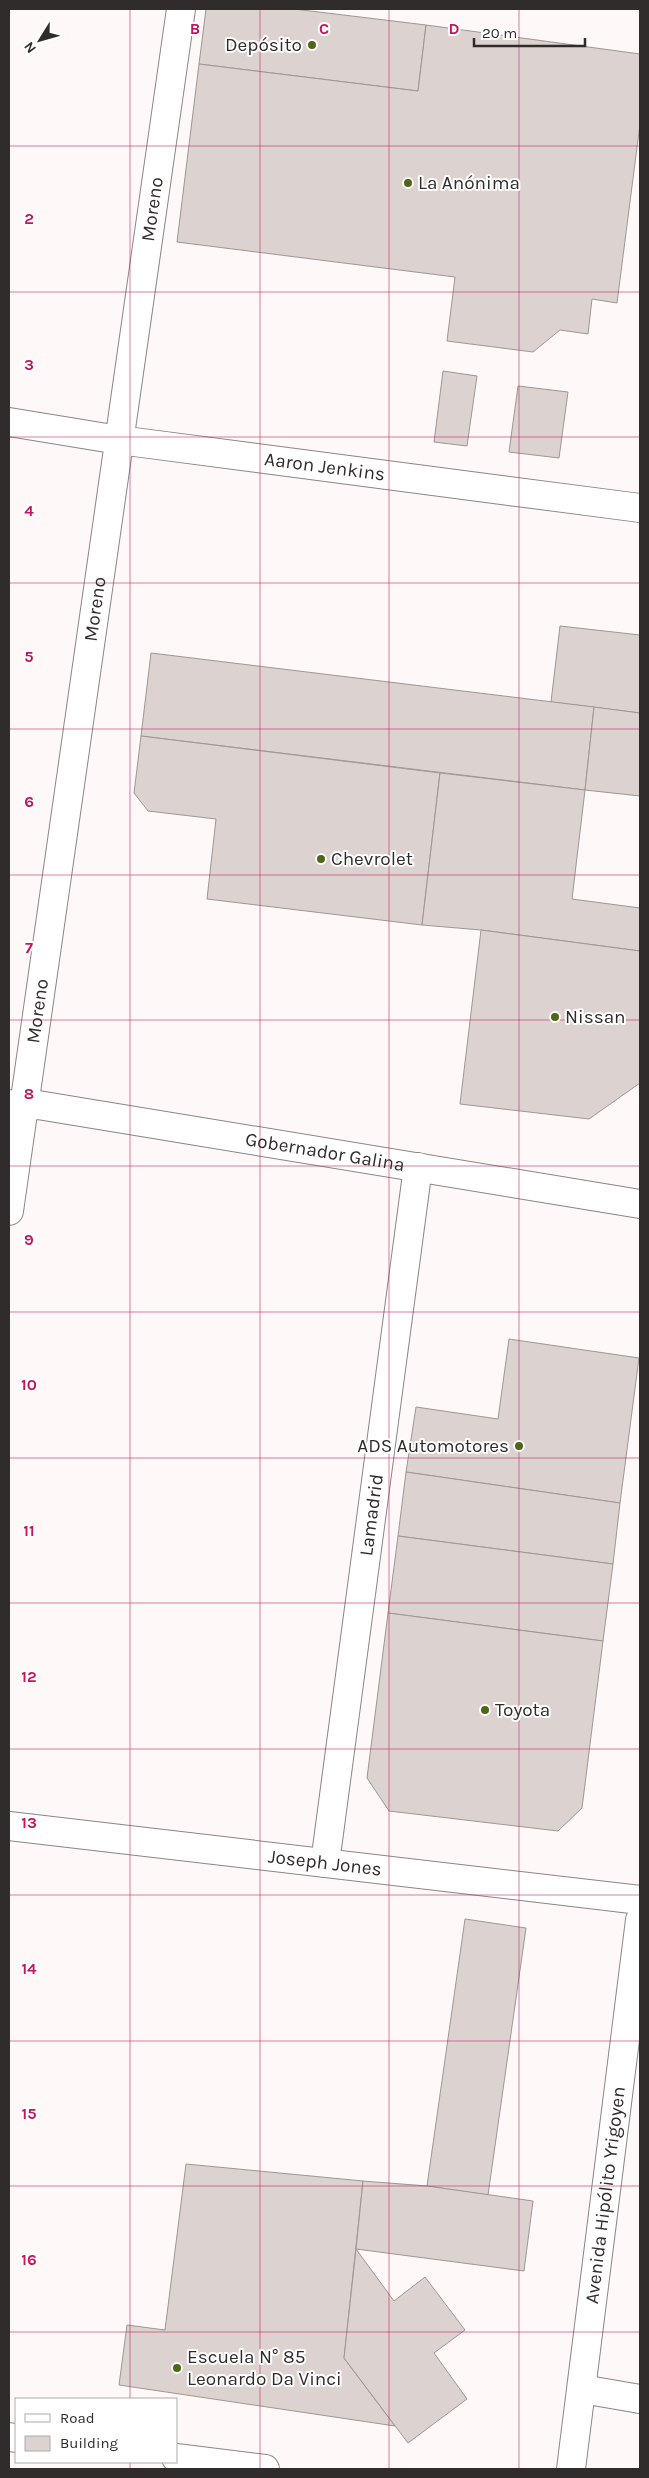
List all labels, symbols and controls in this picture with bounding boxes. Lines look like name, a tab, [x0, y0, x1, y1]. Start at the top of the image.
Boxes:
north arrow	[15, 15, 65, 65]
scale bar	[474, 15, 585, 47]
text: B	[190, 19, 200, 38]
text: C	[319, 19, 329, 38]
text: D	[449, 19, 460, 38]
text: 20 m	[482, 24, 517, 42]
place label: Depósito	[225, 34, 302, 56]
text: N	[20, 38, 40, 57]
marker: Depósito	[306, 39, 318, 51]
place label: La Anónima	[418, 172, 520, 194]
street label: Moreno	[137, 175, 168, 243]
marker: La Anónima	[402, 177, 414, 189]
text: 2	[24, 209, 34, 228]
text: 3	[24, 355, 34, 374]
street label: Aaron Jenkins	[263, 448, 386, 486]
text: 4	[24, 501, 34, 520]
street label: Moreno	[80, 575, 111, 643]
text: 5	[24, 647, 34, 666]
text: 6	[24, 792, 34, 811]
place label: Chevrolet	[331, 848, 413, 870]
marker: Chevrolet	[315, 853, 327, 865]
text: 7	[25, 938, 33, 957]
street label: Moreno	[22, 977, 53, 1045]
place label: Nissan	[565, 1006, 626, 1028]
marker: Nissan	[549, 1011, 561, 1023]
text: 8	[24, 1084, 34, 1103]
street label: Gobernador Galina	[244, 1128, 406, 1176]
text: 9	[24, 1230, 34, 1249]
text: 10	[21, 1375, 37, 1394]
place label: ADS Automotores	[357, 1435, 509, 1457]
marker: ADS Automotores	[513, 1440, 525, 1452]
street label: Lamadrid	[355, 1473, 388, 1558]
text: 11	[23, 1521, 35, 1540]
text: 12	[21, 1667, 37, 1686]
place label: Toyota	[495, 1699, 550, 1721]
marker: Toyota	[479, 1704, 491, 1716]
text: 13	[21, 1813, 37, 1832]
street label: Joseph Jones	[267, 1845, 383, 1881]
text: 14	[21, 1959, 37, 1978]
street label: Avenida Hipólito Yrigoyen	[581, 2085, 630, 2305]
text: 15	[21, 2104, 37, 2123]
text: 16	[21, 2250, 37, 2269]
place label: Escuela N° 85 Leonardo Da Vinci	[187, 2346, 342, 2390]
marker: Escuela N° 85 Leonardo Da Vinci	[171, 2362, 183, 2374]
legend	[15, 2398, 178, 2463]
text: Road	[60, 2409, 95, 2427]
text: Building	[60, 2434, 118, 2452]

